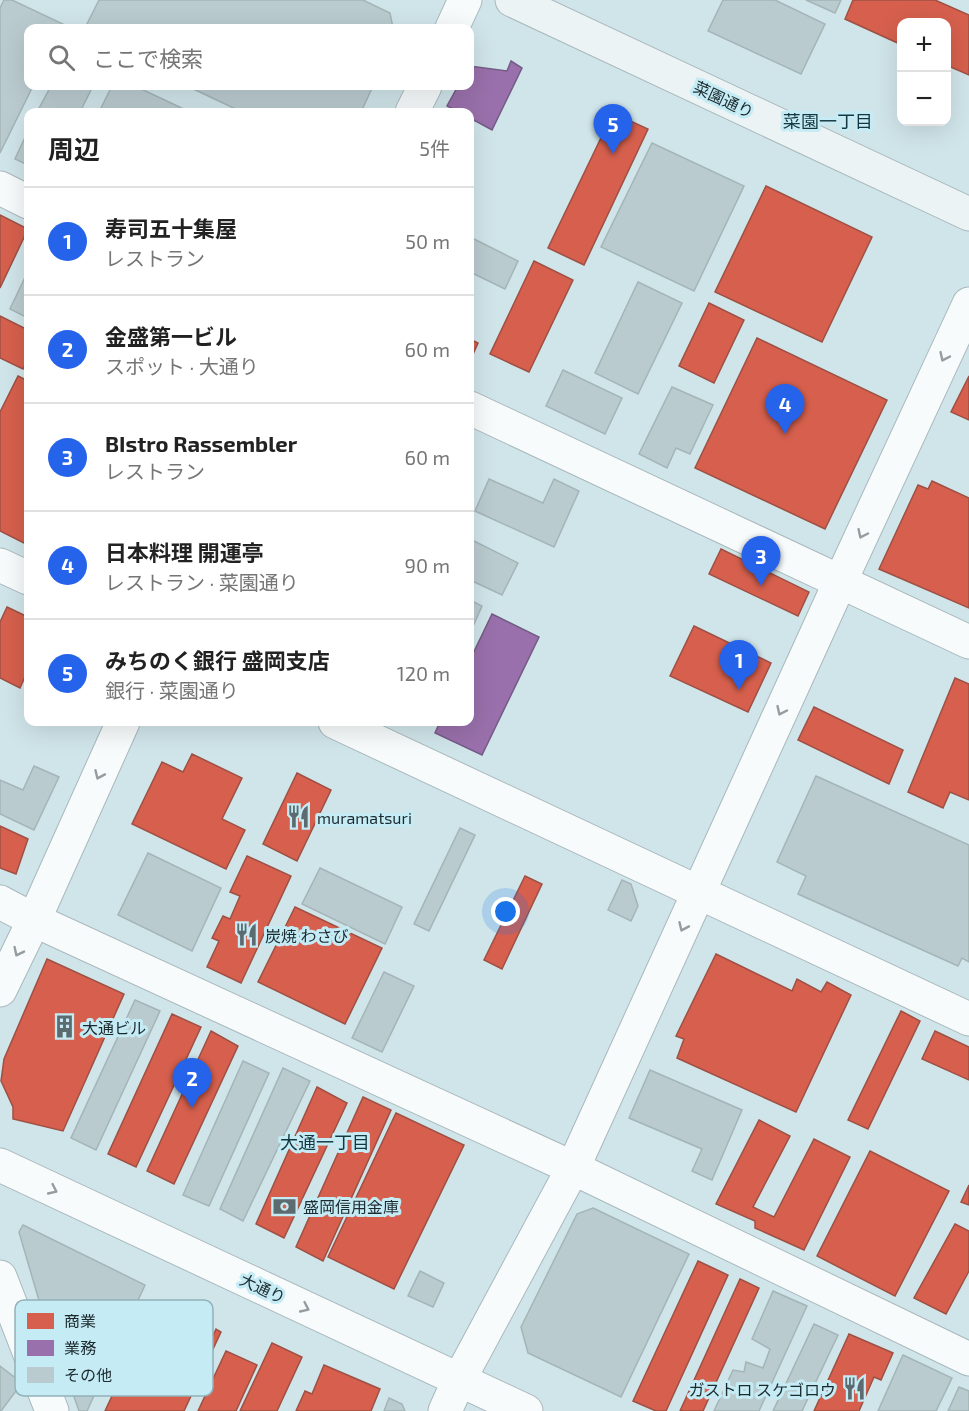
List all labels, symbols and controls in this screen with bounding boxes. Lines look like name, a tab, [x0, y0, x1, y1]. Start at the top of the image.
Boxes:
map controls	[897, 18, 951, 126]
button: +	[897, 18, 951, 72]
search box	[24, 24, 474, 90]
icon: search	[45, 41, 78, 74]
text: ここで検索	[93, 45, 203, 71]
button: −	[897, 72, 951, 126]
street label: 菜園通り	[691, 77, 757, 121]
pin: 5	[594, 104, 632, 154]
district label: 菜園一丁目	[783, 110, 873, 132]
text: 周辺	[48, 133, 100, 164]
text: 5件	[419, 136, 450, 160]
text: 寿司五十集屋	[105, 215, 237, 241]
text: 1	[63, 229, 72, 253]
text: 50 m	[405, 229, 450, 253]
text: レストラン	[105, 246, 205, 270]
text: 金盛第一ビル	[105, 323, 237, 349]
text: 2	[62, 337, 73, 361]
text: 60 m	[405, 337, 450, 361]
one-way arrow	[940, 351, 952, 362]
text: スポット · 大通り	[105, 354, 259, 378]
pin: 4	[766, 384, 804, 434]
text: BIstro Rassembler	[105, 430, 297, 456]
text: 3	[62, 445, 73, 469]
text: 60 m	[405, 445, 450, 469]
text: レストラン	[105, 459, 205, 483]
one-way arrow	[858, 528, 870, 539]
pin: 3	[742, 536, 780, 586]
text: 日本料理 開運亭	[105, 539, 264, 565]
text: 4	[61, 553, 74, 577]
text: 90 m	[405, 553, 450, 577]
text: レストラン · 菜園通り	[105, 570, 299, 594]
pin: 1	[720, 640, 758, 690]
text: みちのく銀行 盛岡支店	[105, 647, 330, 673]
text: 5	[62, 661, 73, 685]
text: 120 m	[397, 661, 450, 685]
text: 銀行 · 菜園通り	[105, 678, 239, 702]
one-way arrow	[776, 705, 788, 716]
one-way arrow	[95, 768, 107, 779]
restaurant icon: muramatsuri	[286, 804, 312, 830]
place label: muramatsuri	[317, 808, 412, 827]
your location	[491, 897, 520, 926]
one-way arrow	[678, 921, 690, 932]
restaurant icon: 炭焼 わさび	[234, 922, 260, 948]
place label: 炭焼 わさび	[265, 926, 349, 945]
one-way arrow	[14, 946, 26, 957]
building icon: 大通ビル	[51, 1014, 77, 1040]
place label: 大通ビル	[82, 1018, 146, 1037]
pin: 2	[172, 1058, 212, 1108]
district label: 大通一丁目	[280, 1131, 370, 1153]
one-way arrow	[46, 1182, 57, 1194]
bank icon: 盛岡信用金庫	[272, 1193, 298, 1219]
place label: 盛岡信用金庫	[303, 1197, 399, 1216]
street label: 大通り	[237, 1269, 289, 1307]
legend	[15, 1300, 213, 1396]
one-way arrow	[299, 1301, 310, 1313]
text: 商業	[64, 1311, 96, 1330]
text: 業務	[64, 1338, 96, 1357]
text: その他	[64, 1365, 112, 1384]
restaurant icon: ガストロ スケゴロウ	[841, 1376, 867, 1402]
place label: ガストロ スケゴロウ	[688, 1380, 836, 1399]

